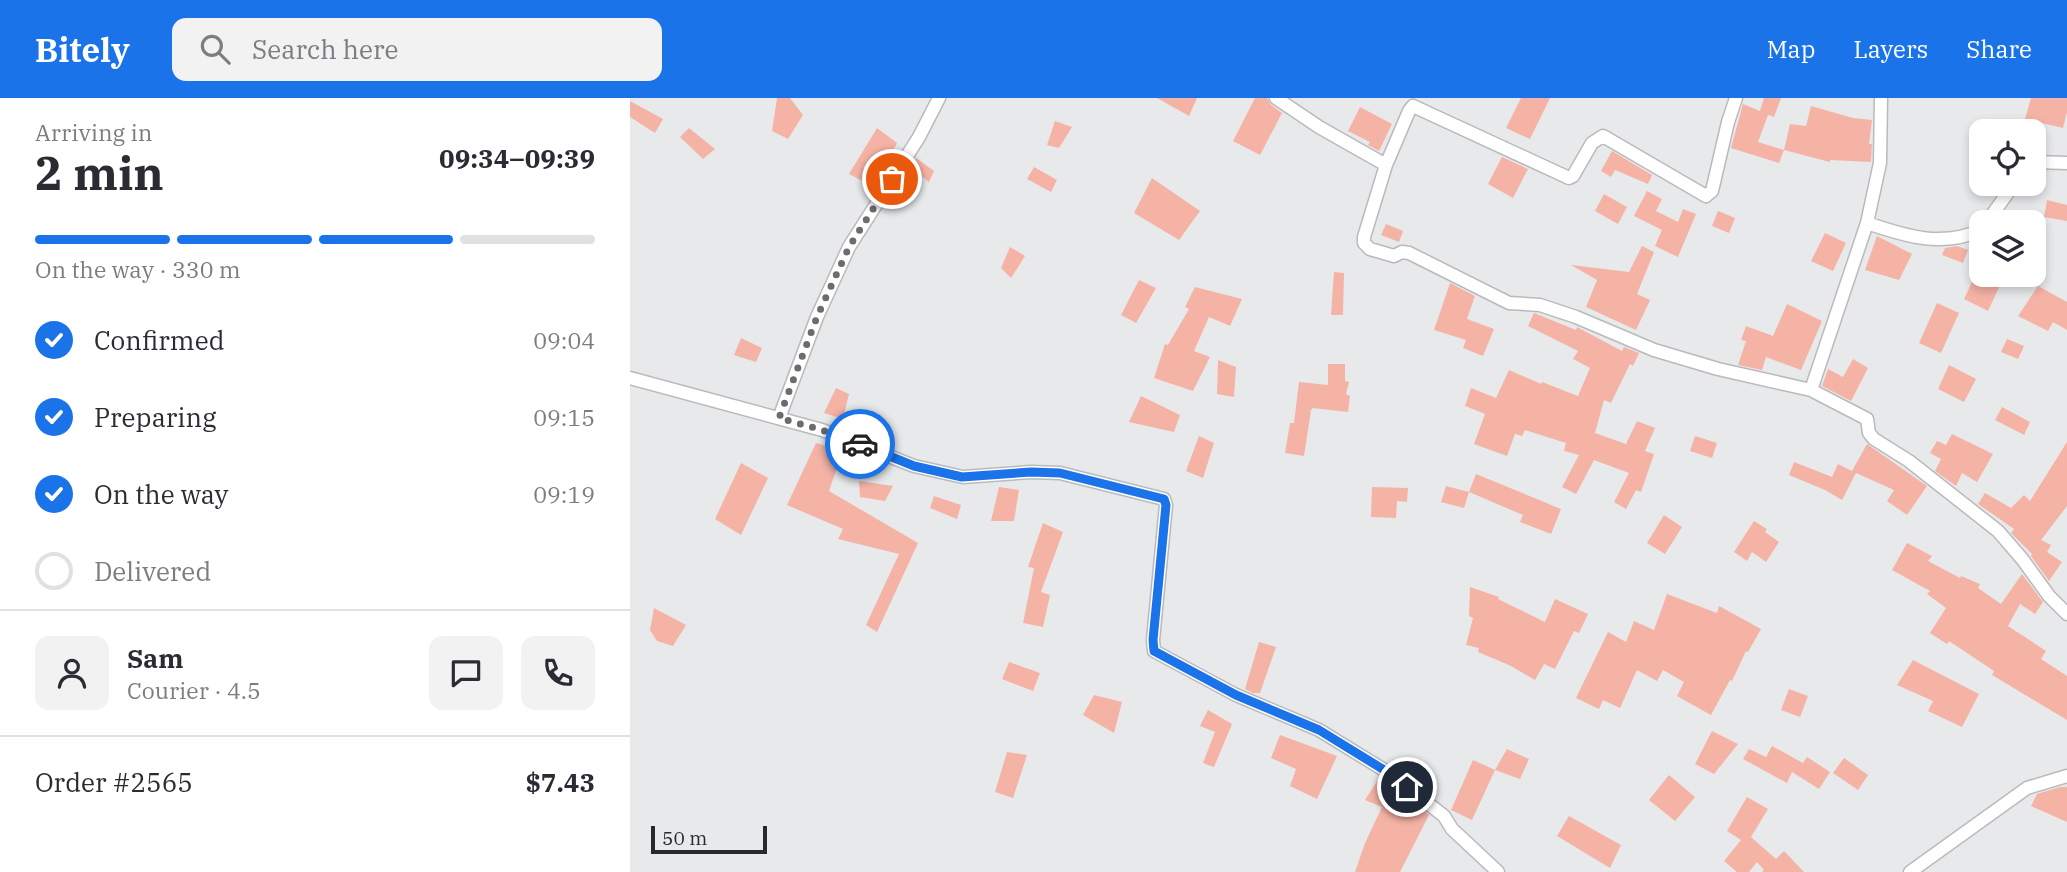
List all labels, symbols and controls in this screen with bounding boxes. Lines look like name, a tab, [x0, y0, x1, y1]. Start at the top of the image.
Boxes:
search box	[172, 18, 662, 81]
text: Bitely	[35, 28, 130, 71]
icon: search	[196, 30, 234, 68]
text: Search here	[252, 32, 398, 66]
text: Map	[1767, 33, 1815, 65]
text: Layers	[1853, 33, 1928, 65]
text: Share	[1966, 33, 2032, 65]
text: Arriving in	[35, 117, 152, 147]
map controls	[1969, 119, 2046, 287]
button: locate	[1969, 119, 2046, 196]
text: 09:34–09:39	[439, 141, 595, 175]
text: 2 min	[35, 143, 164, 203]
pin	[862, 149, 922, 209]
icon: bag	[873, 160, 911, 198]
button: layers	[1969, 210, 2046, 287]
text: On the way · 330 m	[35, 254, 241, 284]
icon: check	[35, 321, 73, 359]
text: Confirmed	[94, 323, 225, 357]
text: 09:04	[533, 325, 595, 355]
icon: check	[35, 398, 73, 436]
text: Preparing	[94, 400, 216, 434]
text: 09:15	[533, 402, 595, 432]
courier	[825, 409, 895, 479]
icon: car	[841, 425, 879, 463]
icon: check	[35, 475, 73, 513]
text: On the way	[94, 477, 228, 511]
text: 09:19	[533, 479, 595, 509]
text: Delivered	[94, 554, 211, 588]
button: person	[35, 636, 109, 710]
button: chat	[429, 636, 503, 710]
button: phone	[521, 636, 595, 710]
text: Sam	[127, 641, 183, 675]
text: Courier · 4.5	[127, 675, 261, 705]
pin	[1377, 757, 1437, 817]
text: Order #2565	[35, 765, 193, 799]
text: $7.43	[525, 765, 595, 799]
icon: home	[1388, 768, 1426, 806]
scale bar	[651, 823, 766, 855]
text: 50 m	[662, 826, 707, 850]

